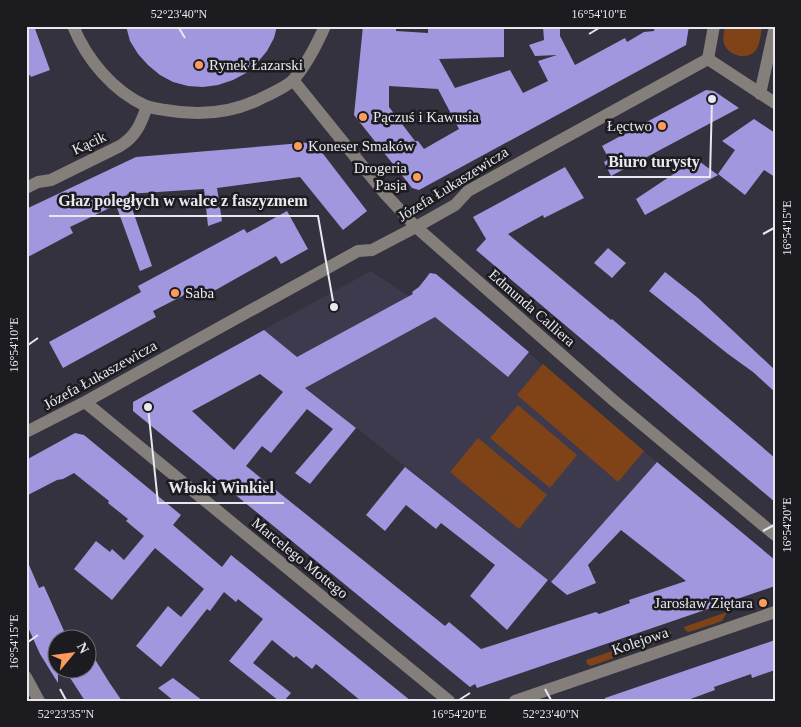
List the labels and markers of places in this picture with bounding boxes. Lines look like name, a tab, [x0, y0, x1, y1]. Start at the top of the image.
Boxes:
place label: Rynek Łazarski	[209, 57, 303, 73]
marker: Rynek Łazarski	[193, 59, 205, 71]
place label: Pączuś i Kawusia	[373, 109, 479, 125]
marker: Pączuś i Kawusia	[357, 111, 369, 123]
place label: Łęctwo	[607, 118, 652, 134]
marker: Łęctwo	[656, 120, 668, 132]
place label: Koneser Smaków	[308, 138, 414, 154]
marker: Koneser Smaków	[292, 140, 304, 152]
callout: Biuro turysty	[598, 146, 710, 177]
place label: Drogeria Pasja	[354, 160, 407, 193]
marker: Drogeria Pasja	[411, 171, 423, 183]
callout: Głaz poległych w walce z faszyzmem	[49, 185, 318, 216]
place label: Saba	[185, 285, 215, 301]
marker: Saba	[169, 287, 181, 299]
callout: Włoski Winkiel	[158, 472, 284, 503]
place label: Jarosław Ziętara	[654, 595, 753, 611]
marker: Jarosław Ziętara	[757, 597, 769, 609]

